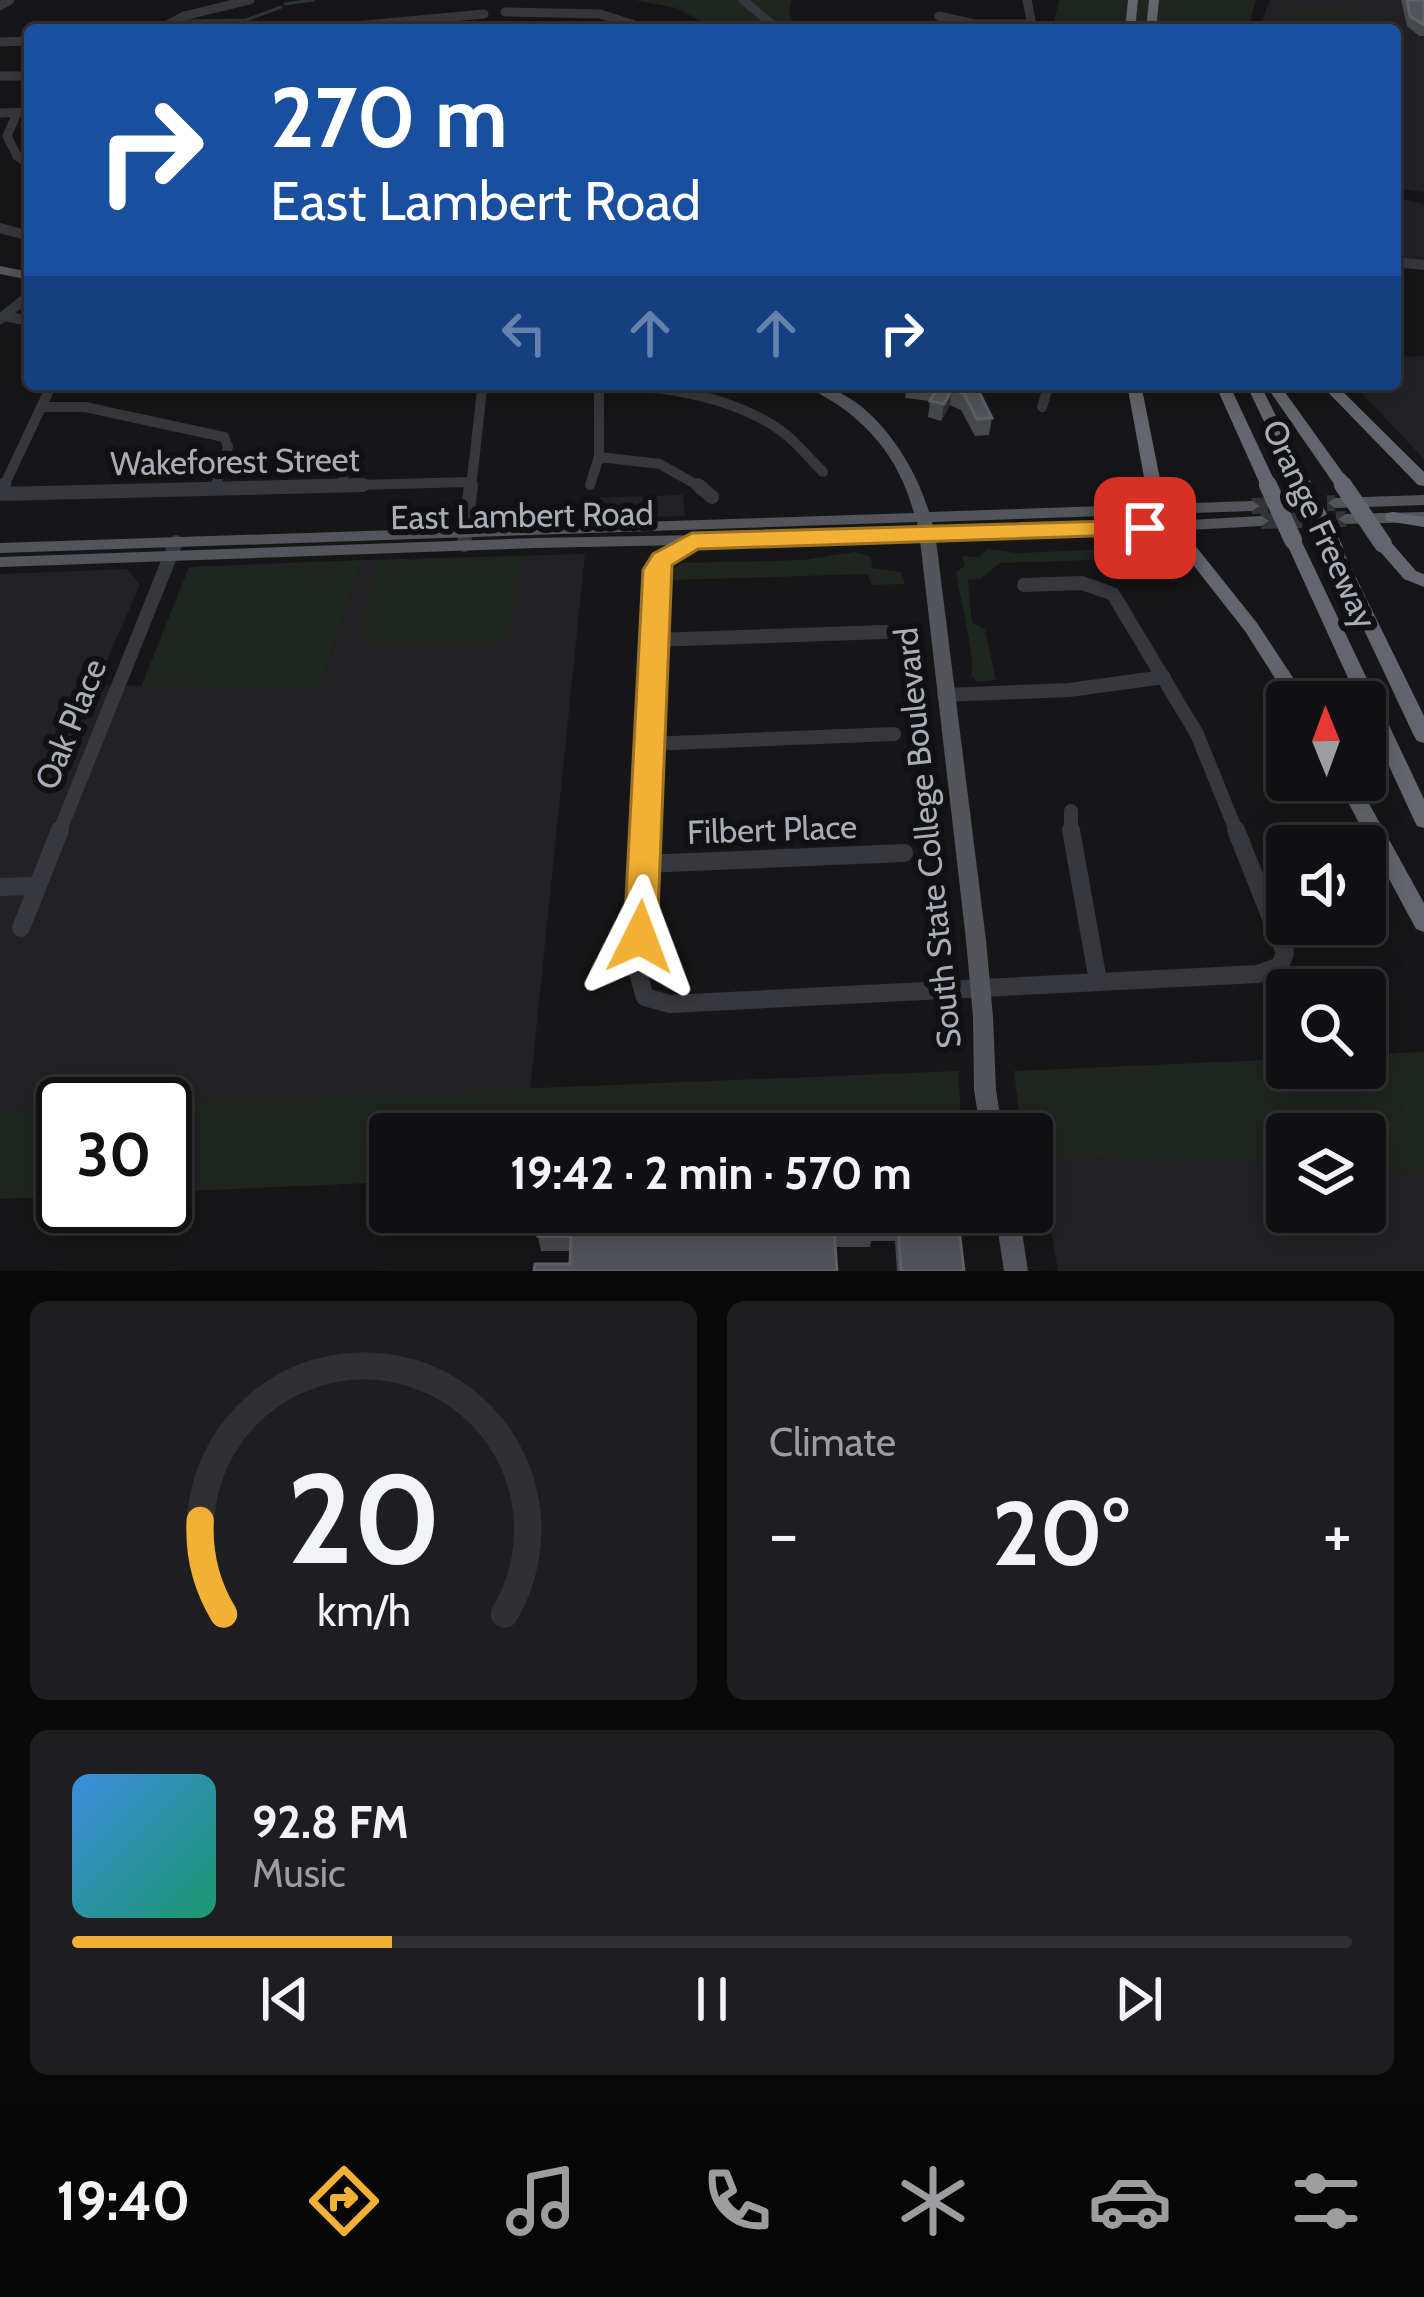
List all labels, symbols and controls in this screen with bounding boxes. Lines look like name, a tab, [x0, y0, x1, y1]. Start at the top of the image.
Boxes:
text: 270 m	[270, 66, 508, 168]
icon: right	[72, 72, 228, 228]
text: East Lambert Road	[270, 168, 701, 234]
icon: left	[491, 300, 557, 366]
icon: ahead	[617, 300, 683, 366]
icon: ahead	[743, 300, 809, 366]
icon: right	[869, 300, 935, 366]
street label: Orange Freeway	[1254, 413, 1386, 635]
street label: Wakeforest Street	[110, 439, 360, 483]
pin	[1094, 477, 1196, 579]
street label: East Lambert Road	[390, 493, 654, 537]
icon: arrive	[1112, 495, 1178, 561]
street label: South State College Boulevard	[885, 626, 969, 1050]
street label: Oak Place	[26, 653, 114, 795]
north arrow	[1266, 681, 1386, 801]
map controls	[1266, 681, 1386, 1233]
street label: Filbert Place	[686, 806, 858, 852]
button: sound	[1266, 825, 1386, 945]
position arrow	[577, 874, 703, 1000]
button: search	[1266, 969, 1386, 1089]
speed limit sign: 30	[36, 1077, 192, 1233]
button: layers	[1266, 1113, 1386, 1233]
text: 19:42 · 2 min · 570 m	[510, 1146, 912, 1200]
text: Climate	[769, 1418, 896, 1466]
text: 20	[286, 1443, 441, 1594]
text: 20°	[992, 1478, 1129, 1588]
text: −	[769, 1493, 798, 1574]
text: +	[1323, 1493, 1352, 1574]
text: km/h	[317, 1584, 410, 1636]
text: 92.8 FM	[252, 1795, 409, 1849]
text: Music	[252, 1849, 346, 1897]
icon: previous	[252, 1966, 318, 2032]
icon: pause	[679, 1966, 745, 2032]
icon: next	[1106, 1966, 1172, 2032]
icon: directions	[302, 2159, 386, 2243]
icon: music	[499, 2159, 583, 2243]
icon: phone	[695, 2159, 779, 2243]
icon: climate	[891, 2159, 975, 2243]
icon: car	[1088, 2159, 1172, 2243]
icon: filters	[1284, 2159, 1368, 2243]
text: 19:40	[56, 2168, 190, 2234]

